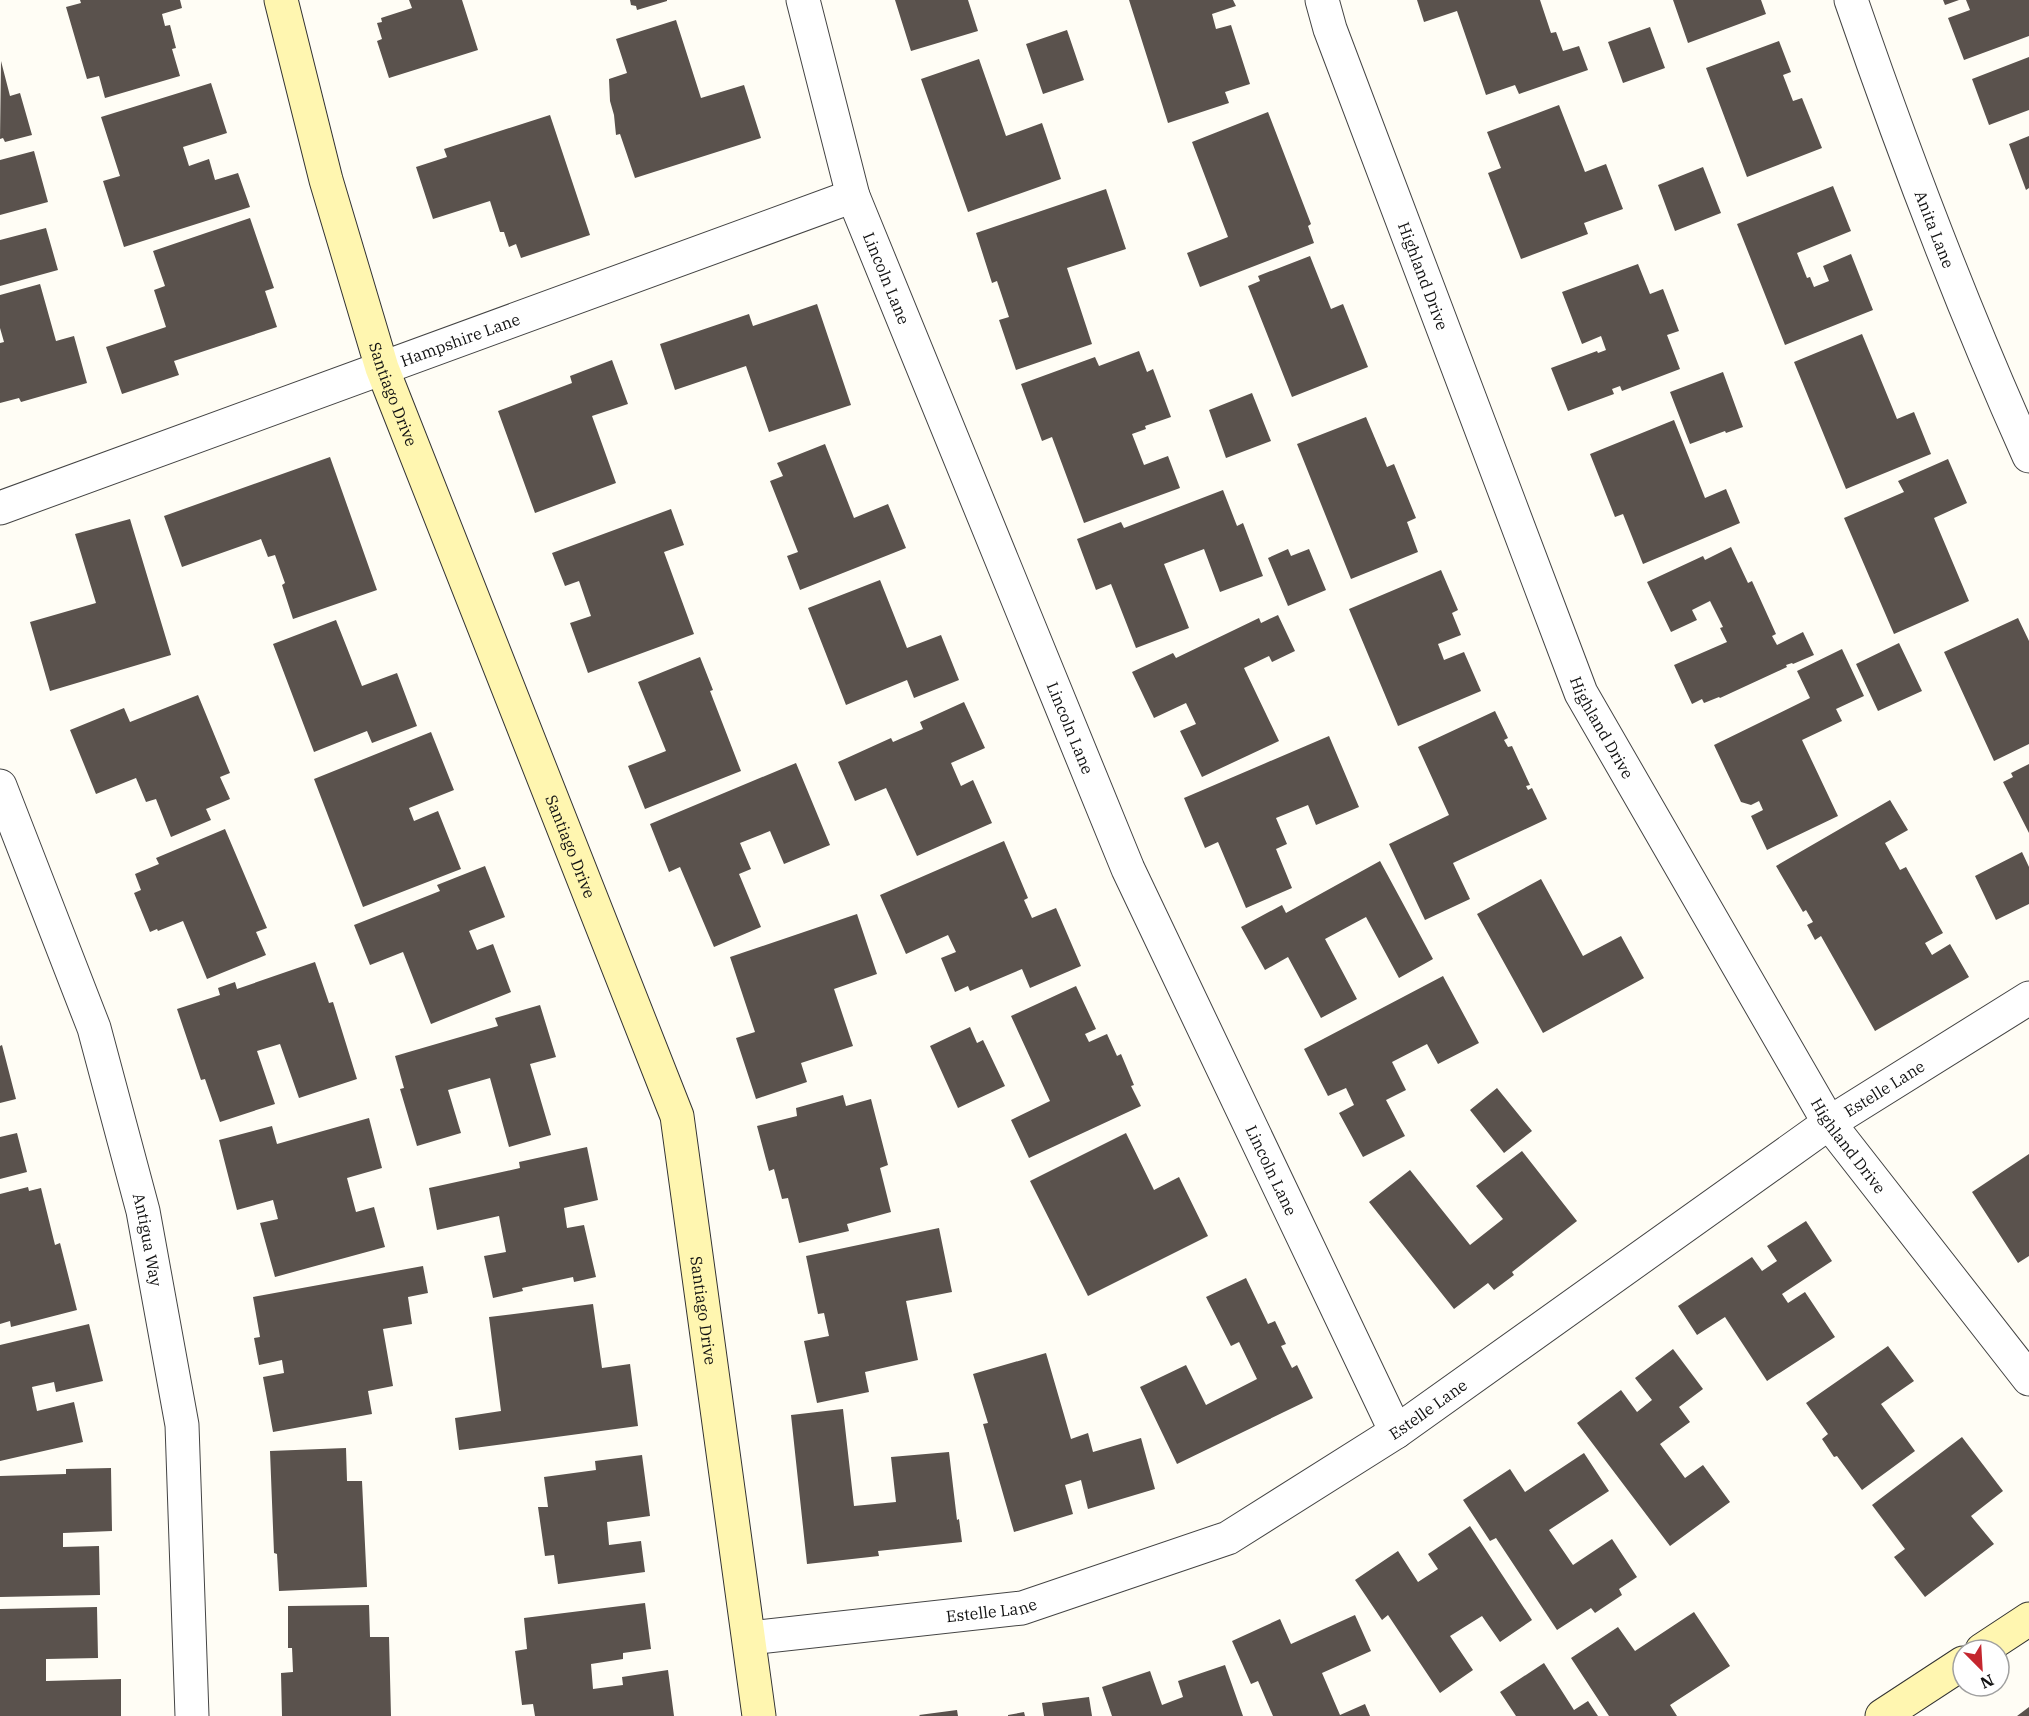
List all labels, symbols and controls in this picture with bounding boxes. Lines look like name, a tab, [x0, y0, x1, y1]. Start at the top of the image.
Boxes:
street label: Anita Lane	[1911, 188, 1959, 271]
street label: Highland Drive	[1394, 219, 1453, 333]
street label: Lincoln Lane	[859, 229, 914, 327]
street label: Hampshire Lane	[398, 309, 523, 371]
street label: Santiago Drive	[365, 340, 422, 449]
street label: Highland Drive	[1566, 674, 1638, 782]
street label: Lincoln Lane	[1043, 679, 1098, 777]
street label: Santiago Drive	[541, 792, 600, 901]
street label: Estelle Lane	[1840, 1056, 1928, 1121]
street label: Highland Drive	[1807, 1094, 1890, 1197]
street label: Lincoln Lane	[1241, 1122, 1301, 1219]
street label: Antigua Way	[129, 1191, 167, 1288]
street label: Santiago Drive	[686, 1255, 721, 1366]
street label: Estelle Lane	[1385, 1375, 1471, 1444]
street label: Estelle Lane	[945, 1594, 1039, 1626]
north arrow	[1951, 1638, 2011, 1698]
text: N	[1977, 1670, 1997, 1693]

